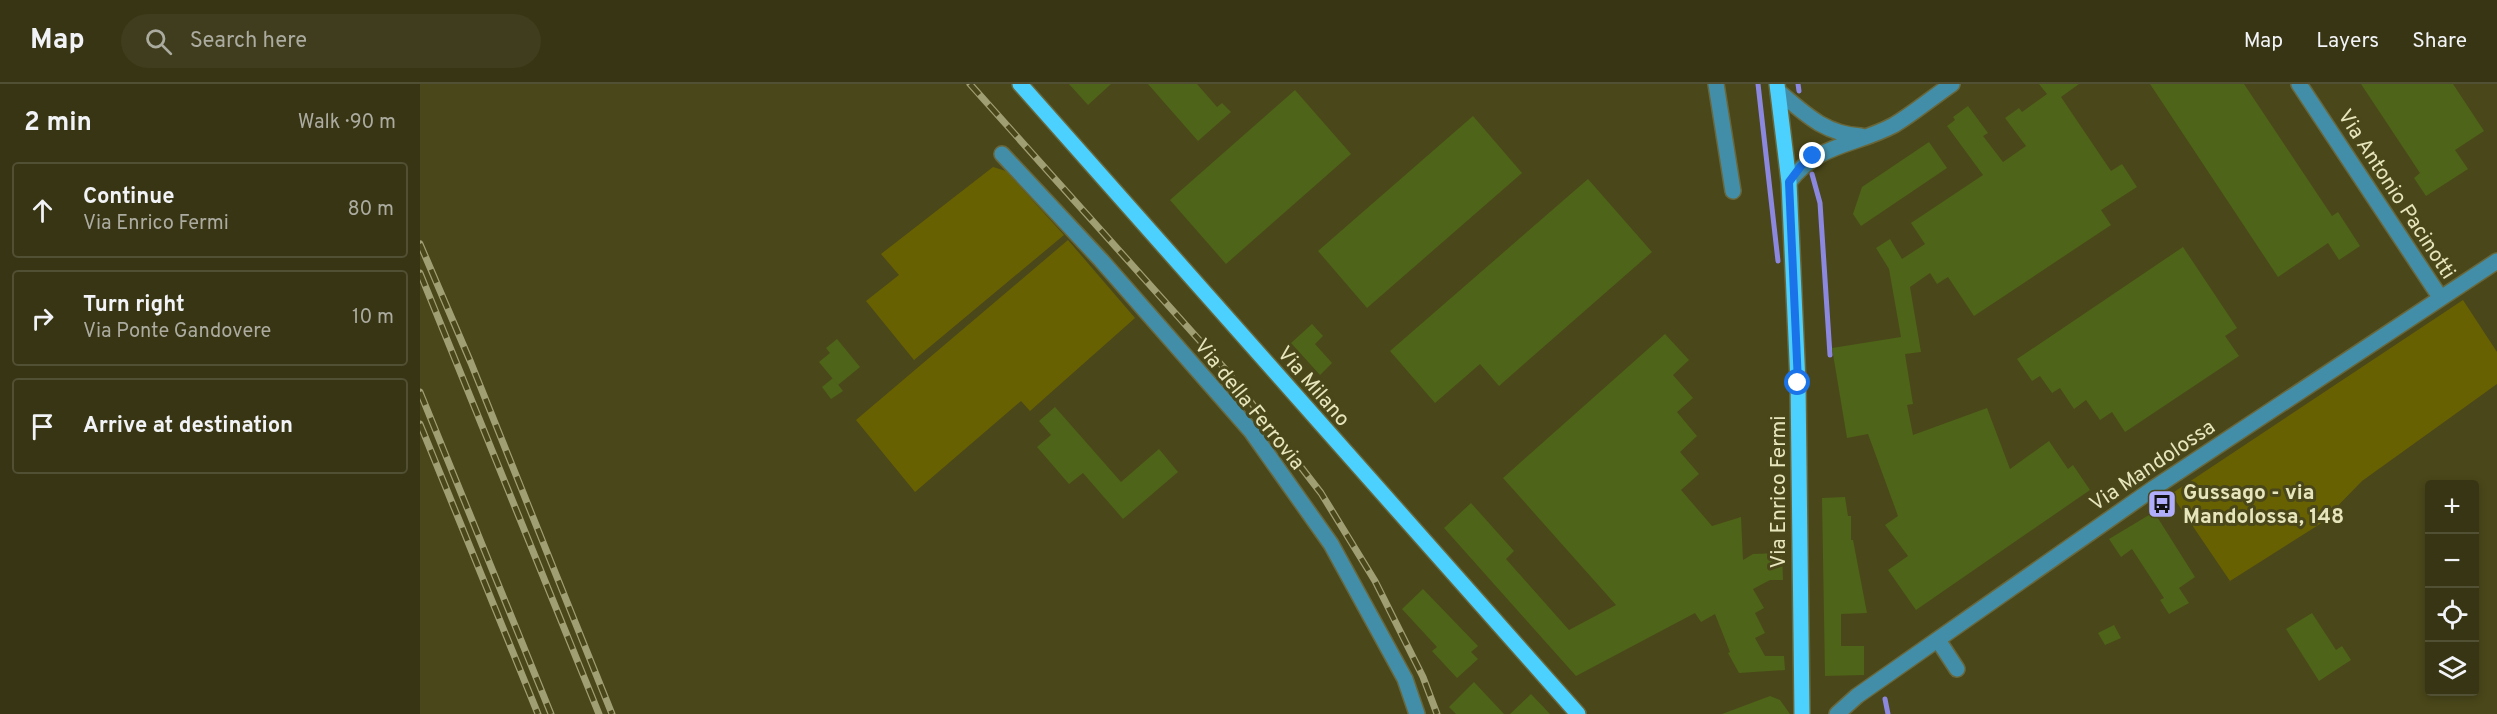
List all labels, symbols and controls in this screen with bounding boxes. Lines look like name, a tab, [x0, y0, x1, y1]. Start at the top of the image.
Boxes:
search box	[121, 14, 541, 68]
text: Map	[30, 23, 85, 59]
icon: search	[142, 25, 175, 58]
text: Search here	[190, 28, 307, 55]
text: Map	[2244, 28, 2283, 55]
text: Layers	[2316, 28, 2379, 55]
text: Share	[2412, 28, 2467, 55]
street label: Via Antonio Pacinotti	[2331, 105, 2461, 285]
text: 2 min	[24, 107, 92, 140]
text: Walk · 90 m	[298, 110, 396, 136]
route end	[1799, 142, 1825, 168]
text: Continue	[83, 184, 174, 211]
icon: ahead	[26, 194, 59, 227]
text: 80 m	[348, 197, 394, 223]
text: Via Enrico Fermi	[83, 211, 229, 237]
text: Turn right	[83, 292, 185, 319]
icon: right	[26, 302, 59, 335]
text: 10 m	[352, 305, 394, 331]
text: Via Ponte Gandovere	[83, 319, 271, 345]
street label: Via della Ferrovia	[1188, 334, 1310, 476]
street label: Via Milano	[1271, 341, 1355, 433]
route start	[1784, 369, 1810, 395]
icon: arrive	[26, 410, 59, 443]
text: Arrive at destination	[83, 413, 293, 440]
street label: Via Mandolossa	[2085, 414, 2221, 518]
street label: Via Enrico Fermi	[1766, 415, 1793, 569]
place label: Gussago - via Mandolossa, 148	[2183, 480, 2344, 531]
map controls	[2425, 480, 2479, 696]
button: +	[2425, 480, 2479, 534]
bus stop icon: Gussago - via Mandolossa, 148	[2146, 488, 2178, 520]
button: −	[2425, 534, 2479, 588]
button: locate	[2425, 588, 2479, 642]
button: layers	[2425, 642, 2479, 696]

